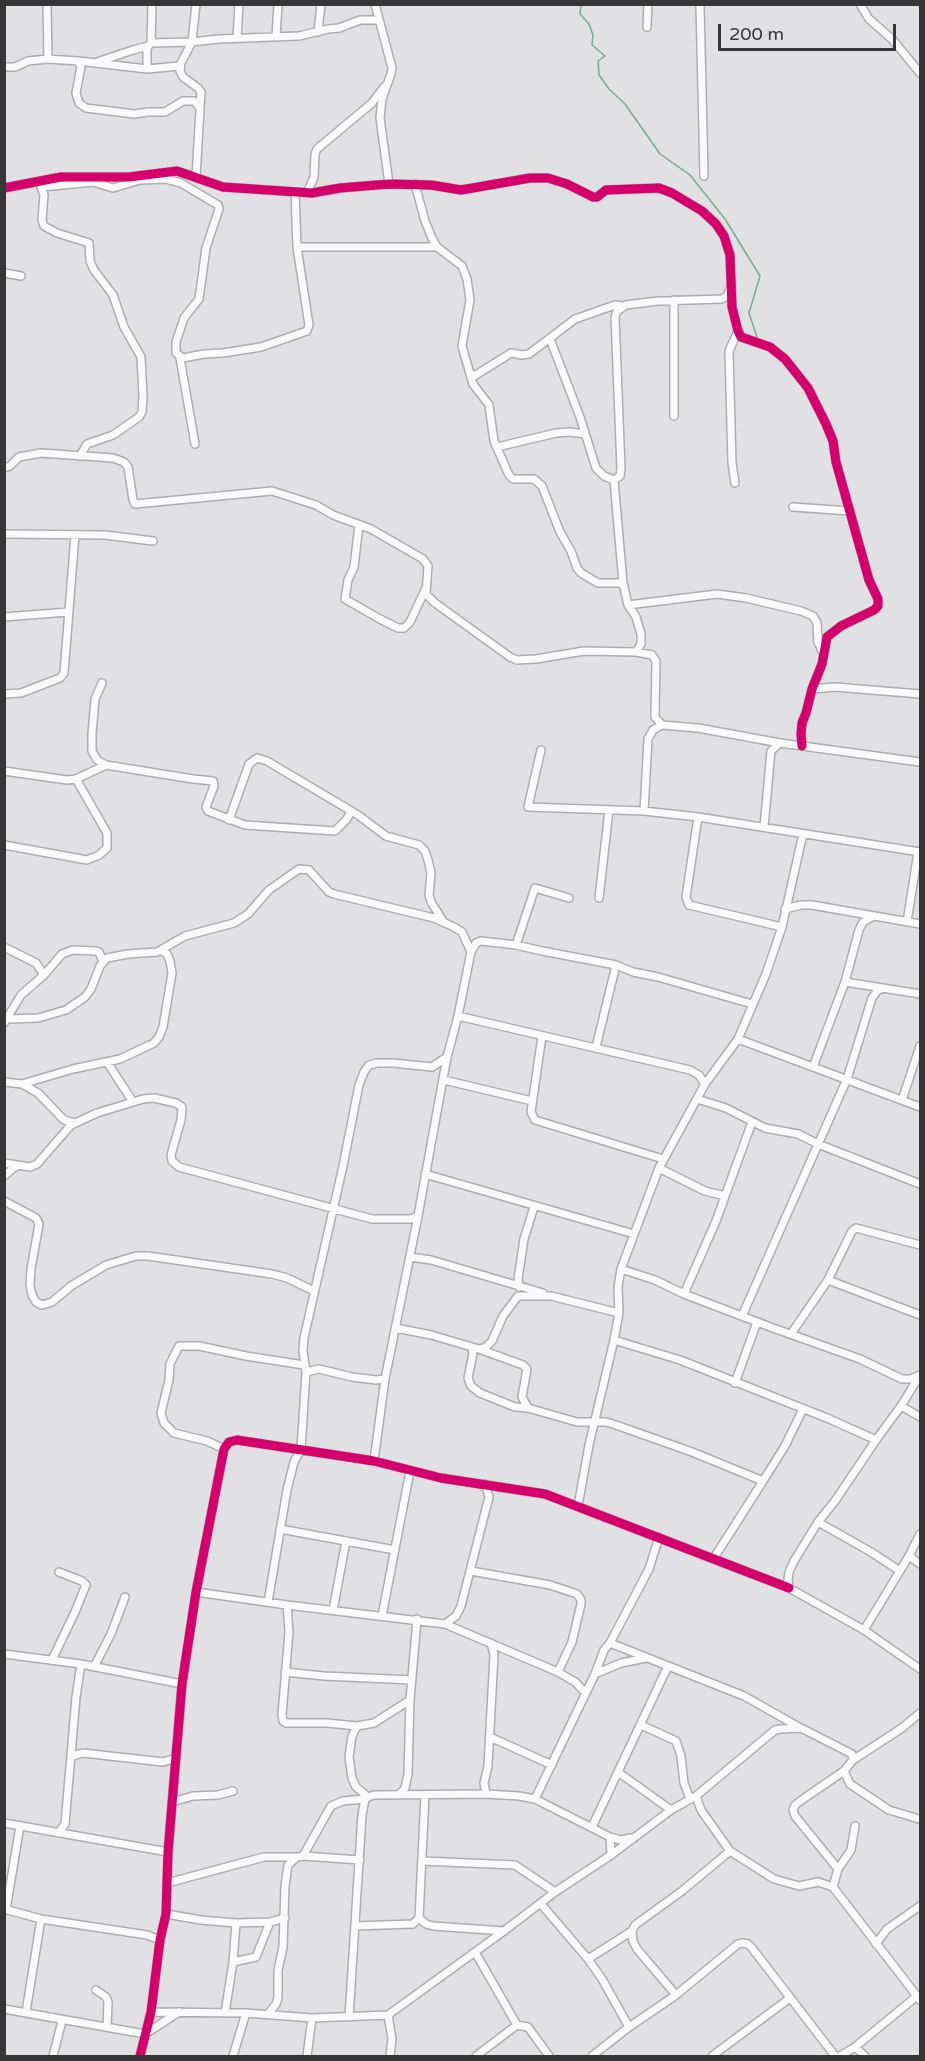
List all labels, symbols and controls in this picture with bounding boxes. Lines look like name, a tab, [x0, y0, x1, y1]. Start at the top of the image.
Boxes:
scale bar	[721, 12, 900, 50]
text: 200 m	[729, 23, 784, 45]

